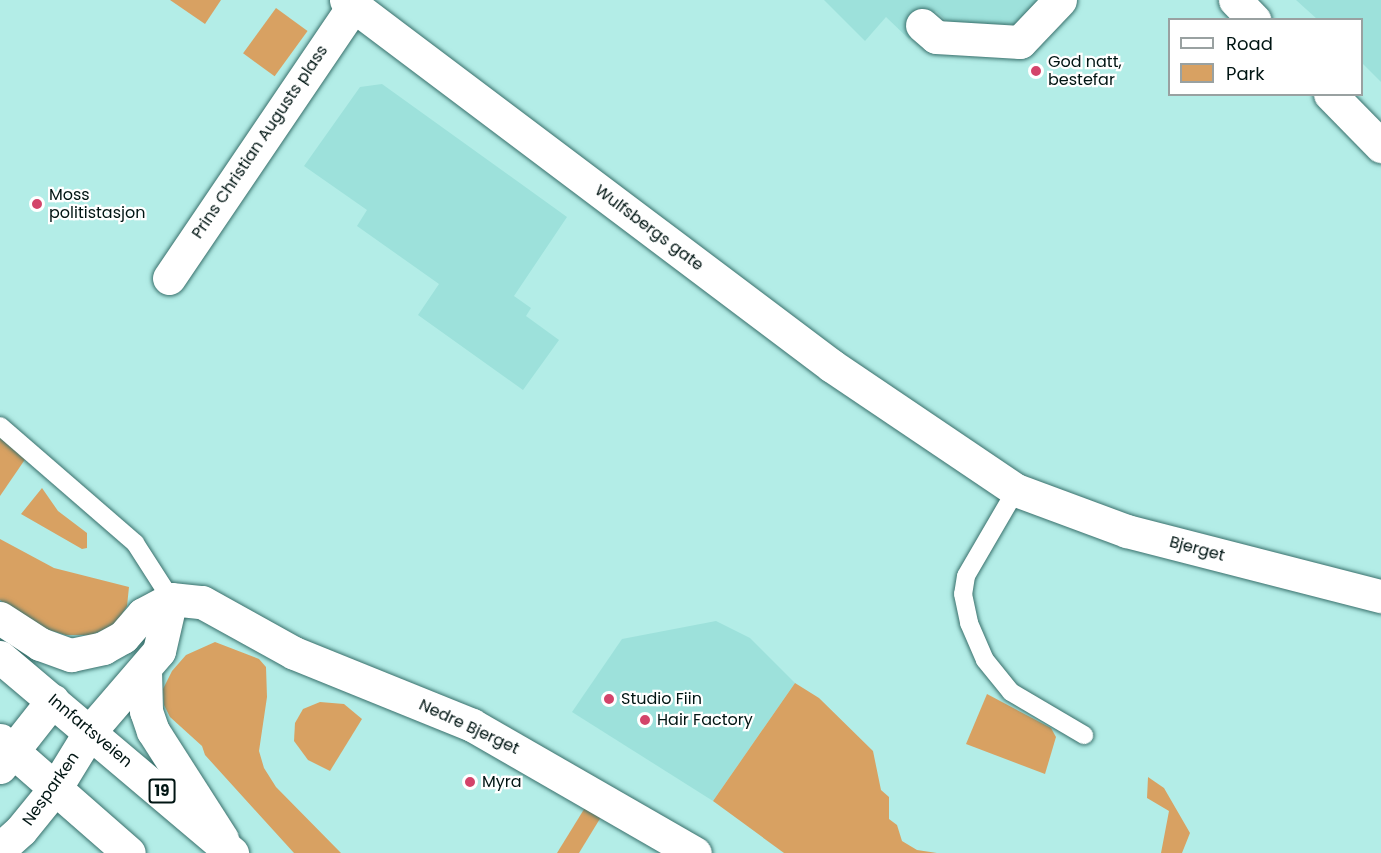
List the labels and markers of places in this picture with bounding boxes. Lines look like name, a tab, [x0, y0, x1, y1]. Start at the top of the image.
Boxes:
place label: God natt, bestefar	[1048, 52, 1122, 90]
marker: God natt, bestefar	[1029, 64, 1043, 78]
place label: Moss politistasjon	[49, 185, 145, 223]
marker: Moss politistasjon	[30, 197, 44, 211]
place label: Studio Fiin	[621, 689, 702, 709]
marker: Studio Fiin	[602, 692, 616, 706]
place label: Hair Factory	[657, 710, 753, 730]
marker: Hair Factory	[638, 713, 652, 727]
place label: Myra	[482, 772, 522, 792]
marker: Myra	[463, 775, 477, 789]

